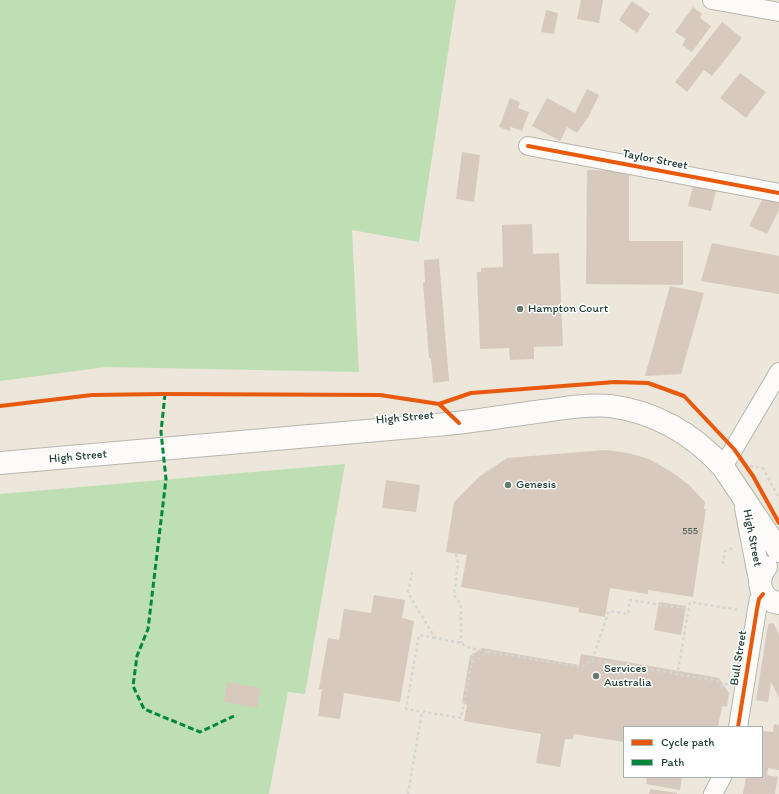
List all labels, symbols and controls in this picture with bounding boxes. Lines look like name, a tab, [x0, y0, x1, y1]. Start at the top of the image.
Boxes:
street label: Taylor Street	[621, 147, 689, 173]
place label: Hampton Court	[528, 302, 608, 316]
marker: Hampton Court	[515, 304, 525, 314]
street label: High Street	[375, 408, 435, 428]
street label: High Street	[48, 447, 108, 467]
place label: Genesis	[516, 478, 556, 492]
marker: Genesis	[503, 480, 513, 490]
street label: High Street	[739, 508, 765, 568]
house number: 555	[682, 525, 698, 537]
street label: Bull Street	[728, 629, 750, 687]
place label: Services Australia	[604, 662, 651, 690]
marker: Services Australia	[591, 671, 601, 681]
legend	[623, 726, 763, 778]
text: Cycle path	[661, 735, 715, 749]
text: Path	[661, 755, 684, 769]

